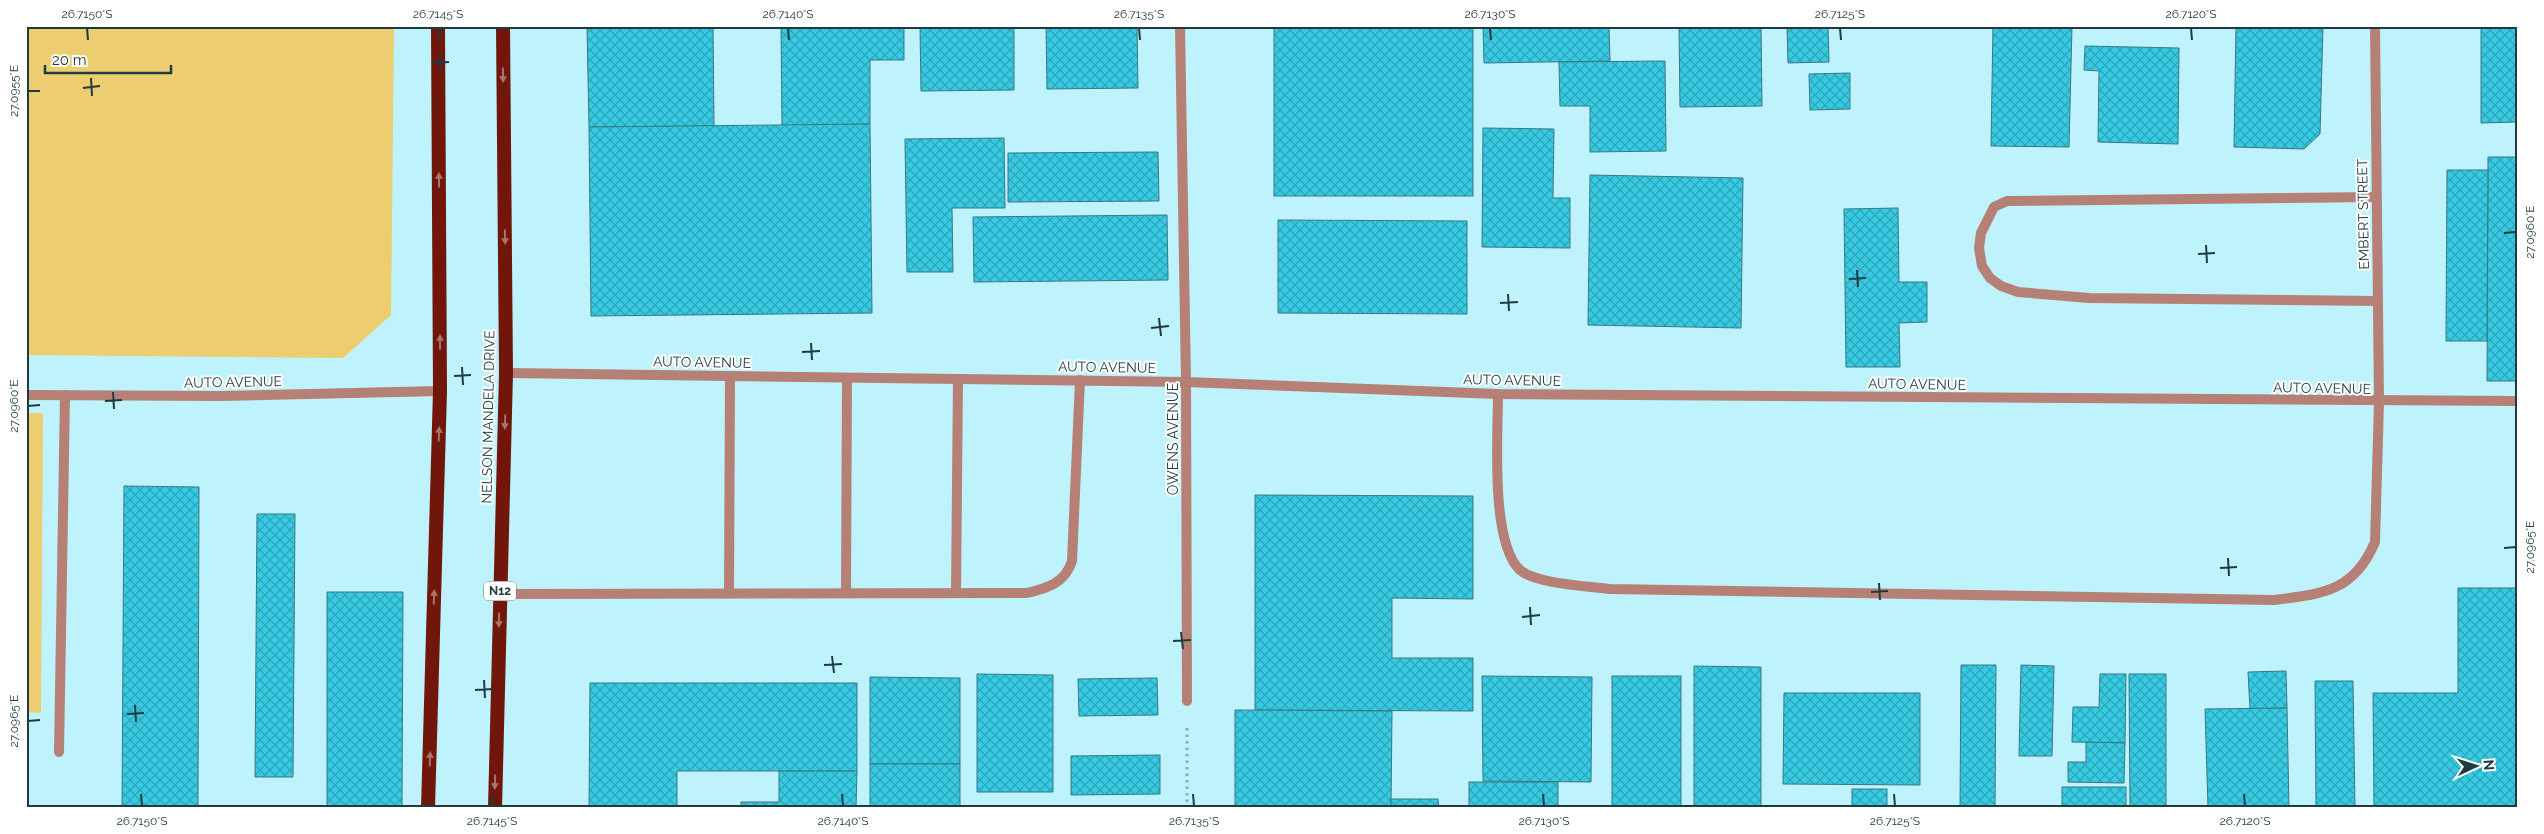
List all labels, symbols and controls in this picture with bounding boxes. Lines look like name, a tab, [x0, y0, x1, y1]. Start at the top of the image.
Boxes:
text: 26.7150°S	[61, 7, 113, 21]
text: 26.7145°S	[413, 7, 463, 21]
text: 26.7140°S	[762, 7, 814, 21]
text: 26.7135°S	[1114, 7, 1164, 21]
text: 26.7130°S	[1465, 7, 1516, 21]
text: 26.7125°S	[1815, 7, 1865, 21]
text: 26.7120°S	[2166, 7, 2216, 21]
scale bar	[45, 42, 171, 74]
text: 20 m	[52, 51, 87, 69]
text: 27.0955°E	[7, 65, 21, 117]
one-way arrow	[499, 67, 507, 83]
street label: EMBERT STREET	[2354, 158, 2372, 270]
one-way arrow	[435, 172, 443, 188]
text: 27.0960°E	[2523, 205, 2537, 259]
one-way arrow	[501, 230, 509, 246]
street label: NELSON MANDELA DRIVE	[478, 330, 498, 504]
one-way arrow	[436, 334, 444, 350]
street label: AUTO AVENUE	[653, 353, 751, 371]
street label: AUTO AVENUE	[1058, 358, 1156, 376]
street label: AUTO AVENUE	[1463, 371, 1561, 389]
street label: AUTO AVENUE	[184, 373, 282, 391]
street label: AUTO AVENUE	[1868, 375, 1966, 393]
text: 27.0960°E	[7, 379, 21, 433]
street label: AUTO AVENUE	[2273, 379, 2371, 397]
street label: OWENS AVENUE	[1165, 383, 1181, 495]
one-way arrow	[501, 414, 509, 430]
one-way arrow	[435, 426, 443, 442]
text: 27.0965°E	[2523, 521, 2537, 573]
road number: N12	[484, 582, 516, 600]
one-way arrow	[431, 588, 439, 604]
one-way arrow	[495, 612, 503, 628]
text: 27.0965°E	[7, 695, 21, 747]
north arrow	[2452, 742, 2502, 792]
one-way arrow	[426, 751, 434, 767]
text: N	[2481, 759, 2497, 771]
one-way arrow	[491, 774, 499, 790]
text: 26.7150°S	[116, 814, 168, 828]
text: 26.7145°S	[467, 814, 517, 828]
text: 26.7140°S	[817, 814, 869, 828]
text: 26.7135°S	[1169, 814, 1219, 828]
text: 26.7130°S	[1519, 814, 1570, 828]
text: 26.7125°S	[1870, 814, 1920, 828]
text: 26.7120°S	[2220, 814, 2270, 828]

